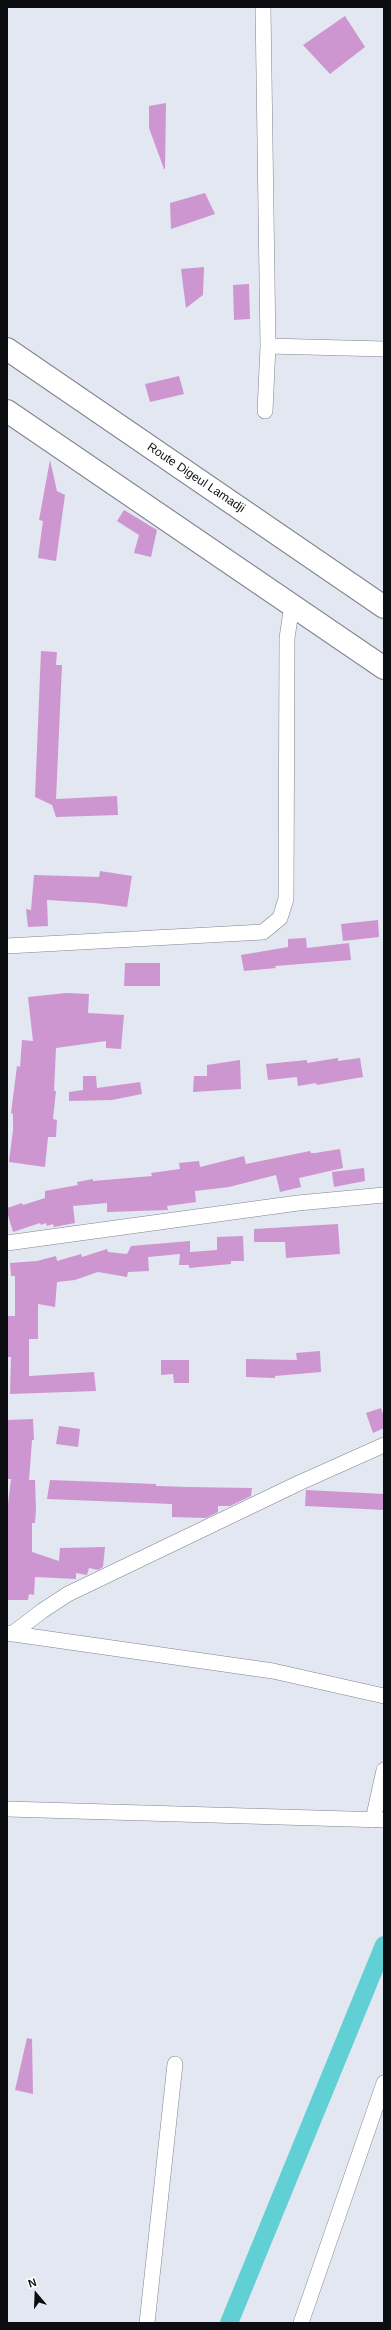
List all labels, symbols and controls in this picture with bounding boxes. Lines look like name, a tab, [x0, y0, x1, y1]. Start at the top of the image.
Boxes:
street label: Route Digeul Lamadji	[144, 440, 248, 516]
north arrow	[16, 2274, 56, 2314]
text: N	[26, 2276, 38, 2290]

